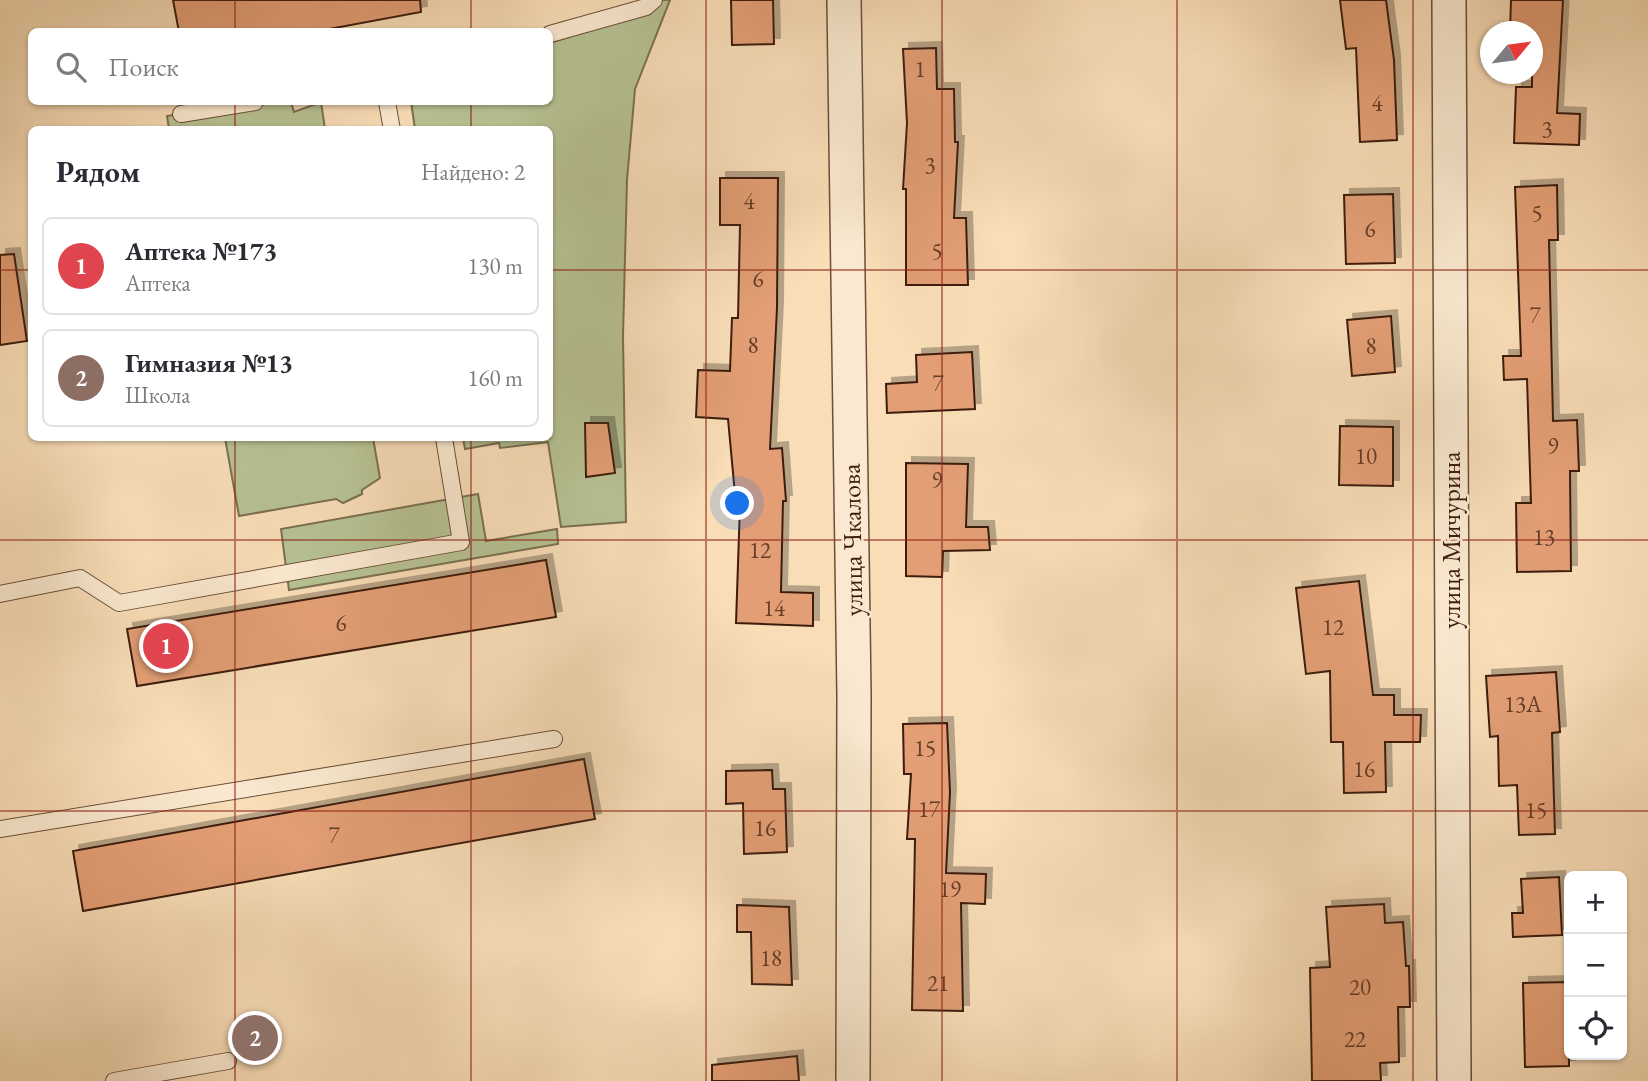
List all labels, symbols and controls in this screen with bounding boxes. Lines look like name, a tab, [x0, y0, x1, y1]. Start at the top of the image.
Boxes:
north arrow	[1480, 21, 1543, 84]
search box	[28, 28, 553, 105]
icon: search	[52, 48, 90, 86]
text: Поиск	[108, 50, 179, 84]
house number: 1	[914, 54, 926, 84]
house number: 4	[1371, 88, 1383, 118]
house number: 3	[1541, 114, 1553, 144]
house number: 3	[924, 150, 936, 180]
text: Рядом	[56, 152, 140, 191]
text: Найдено: 2	[421, 157, 525, 187]
house number: 4	[743, 186, 755, 216]
house number: 5	[1531, 198, 1543, 228]
house number: 6	[1364, 214, 1376, 244]
text: Аптека №173	[125, 234, 277, 268]
house number: 5	[931, 236, 943, 266]
text: 1	[75, 251, 87, 281]
text: 130 m	[467, 251, 523, 281]
house number: 6	[752, 264, 764, 294]
text: Аптека	[125, 268, 191, 298]
house number: 7	[1529, 300, 1541, 330]
house number: 8	[747, 330, 759, 360]
house number: 8	[1365, 331, 1377, 361]
text: Гимназия №13	[125, 346, 293, 380]
text: 2	[75, 363, 87, 393]
text: 160 m	[467, 363, 523, 393]
house number: 7	[932, 368, 944, 398]
text: Школа	[125, 380, 190, 410]
house number: 9	[1547, 431, 1559, 461]
house number: 10	[1355, 441, 1377, 471]
street label: улица Мичурина	[1434, 451, 1468, 629]
street label: улица Чкалова	[834, 463, 870, 617]
house number: 9	[931, 465, 943, 495]
your location	[720, 486, 754, 520]
house number: 13	[1533, 522, 1555, 552]
house number: 12	[749, 535, 771, 565]
house number: 14	[763, 593, 786, 623]
house number: 6	[335, 608, 347, 638]
house number: 12	[1322, 612, 1344, 642]
pin: 1	[143, 620, 189, 672]
house number: 13А	[1504, 689, 1543, 719]
house number: 15	[914, 733, 936, 763]
house number: 16	[1353, 754, 1375, 784]
house number: 17	[918, 794, 941, 824]
house number: 15	[1525, 795, 1547, 825]
house number: 16	[754, 813, 776, 843]
house number: 7	[328, 820, 340, 850]
map controls	[1564, 871, 1627, 1060]
button: +	[1564, 871, 1627, 934]
house number: 19	[939, 874, 961, 904]
button: −	[1564, 934, 1627, 997]
house number: 18	[760, 943, 782, 973]
house number: 21	[927, 968, 949, 998]
house number: 20	[1349, 972, 1371, 1002]
button: locate	[1564, 997, 1627, 1060]
pin: 2	[232, 1012, 278, 1064]
house number: 22	[1344, 1024, 1366, 1054]

